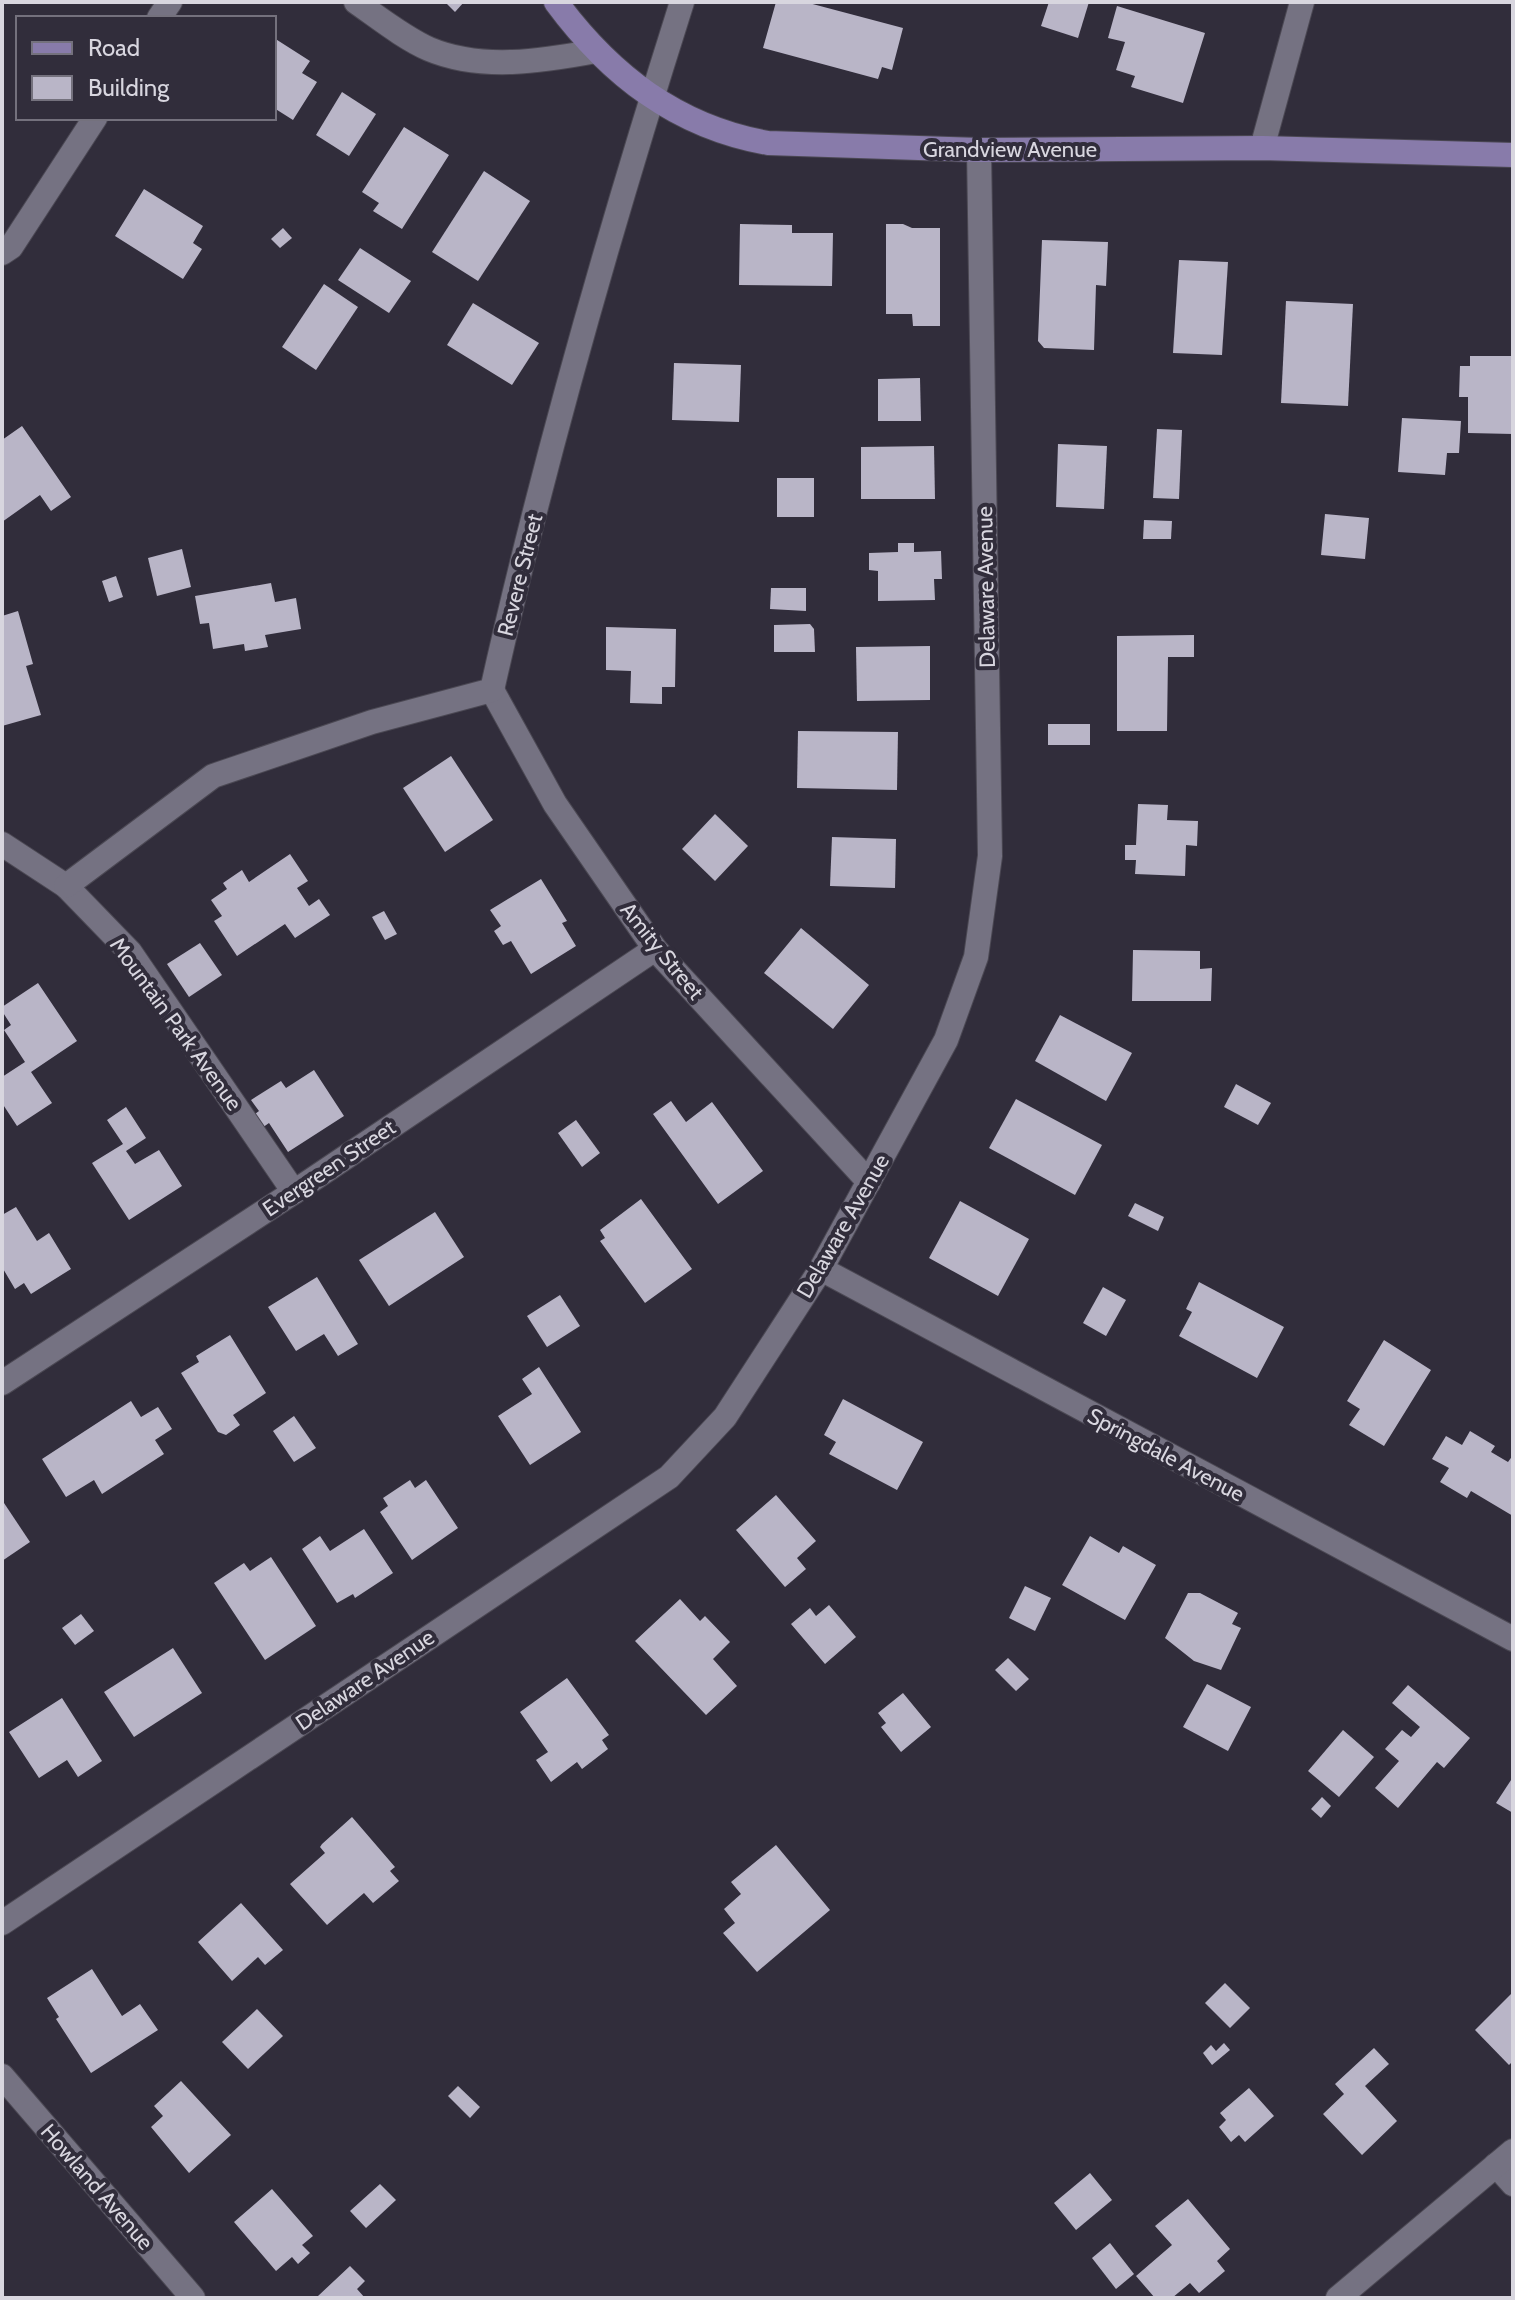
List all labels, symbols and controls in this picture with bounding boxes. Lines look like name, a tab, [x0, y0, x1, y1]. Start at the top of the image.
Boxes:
legend	[16, 16, 276, 120]
text: Road	[88, 33, 140, 62]
text: Building	[88, 73, 170, 102]
street label: Grandview Avenue	[923, 136, 1097, 163]
street label: Delaware Avenue	[971, 506, 1001, 668]
street label: Revere Street	[492, 510, 548, 639]
street label: Amity Street	[615, 897, 710, 1006]
street label: Mountain Park Avenue	[104, 932, 248, 1116]
street label: Evergreen Street	[257, 1113, 401, 1222]
street label: Delaware Avenue	[791, 1149, 895, 1303]
street label: Springdale Avenue	[1083, 1402, 1249, 1508]
street label: Delaware Avenue	[290, 1624, 440, 1736]
street label: Howland Avenue	[35, 2118, 159, 2256]

